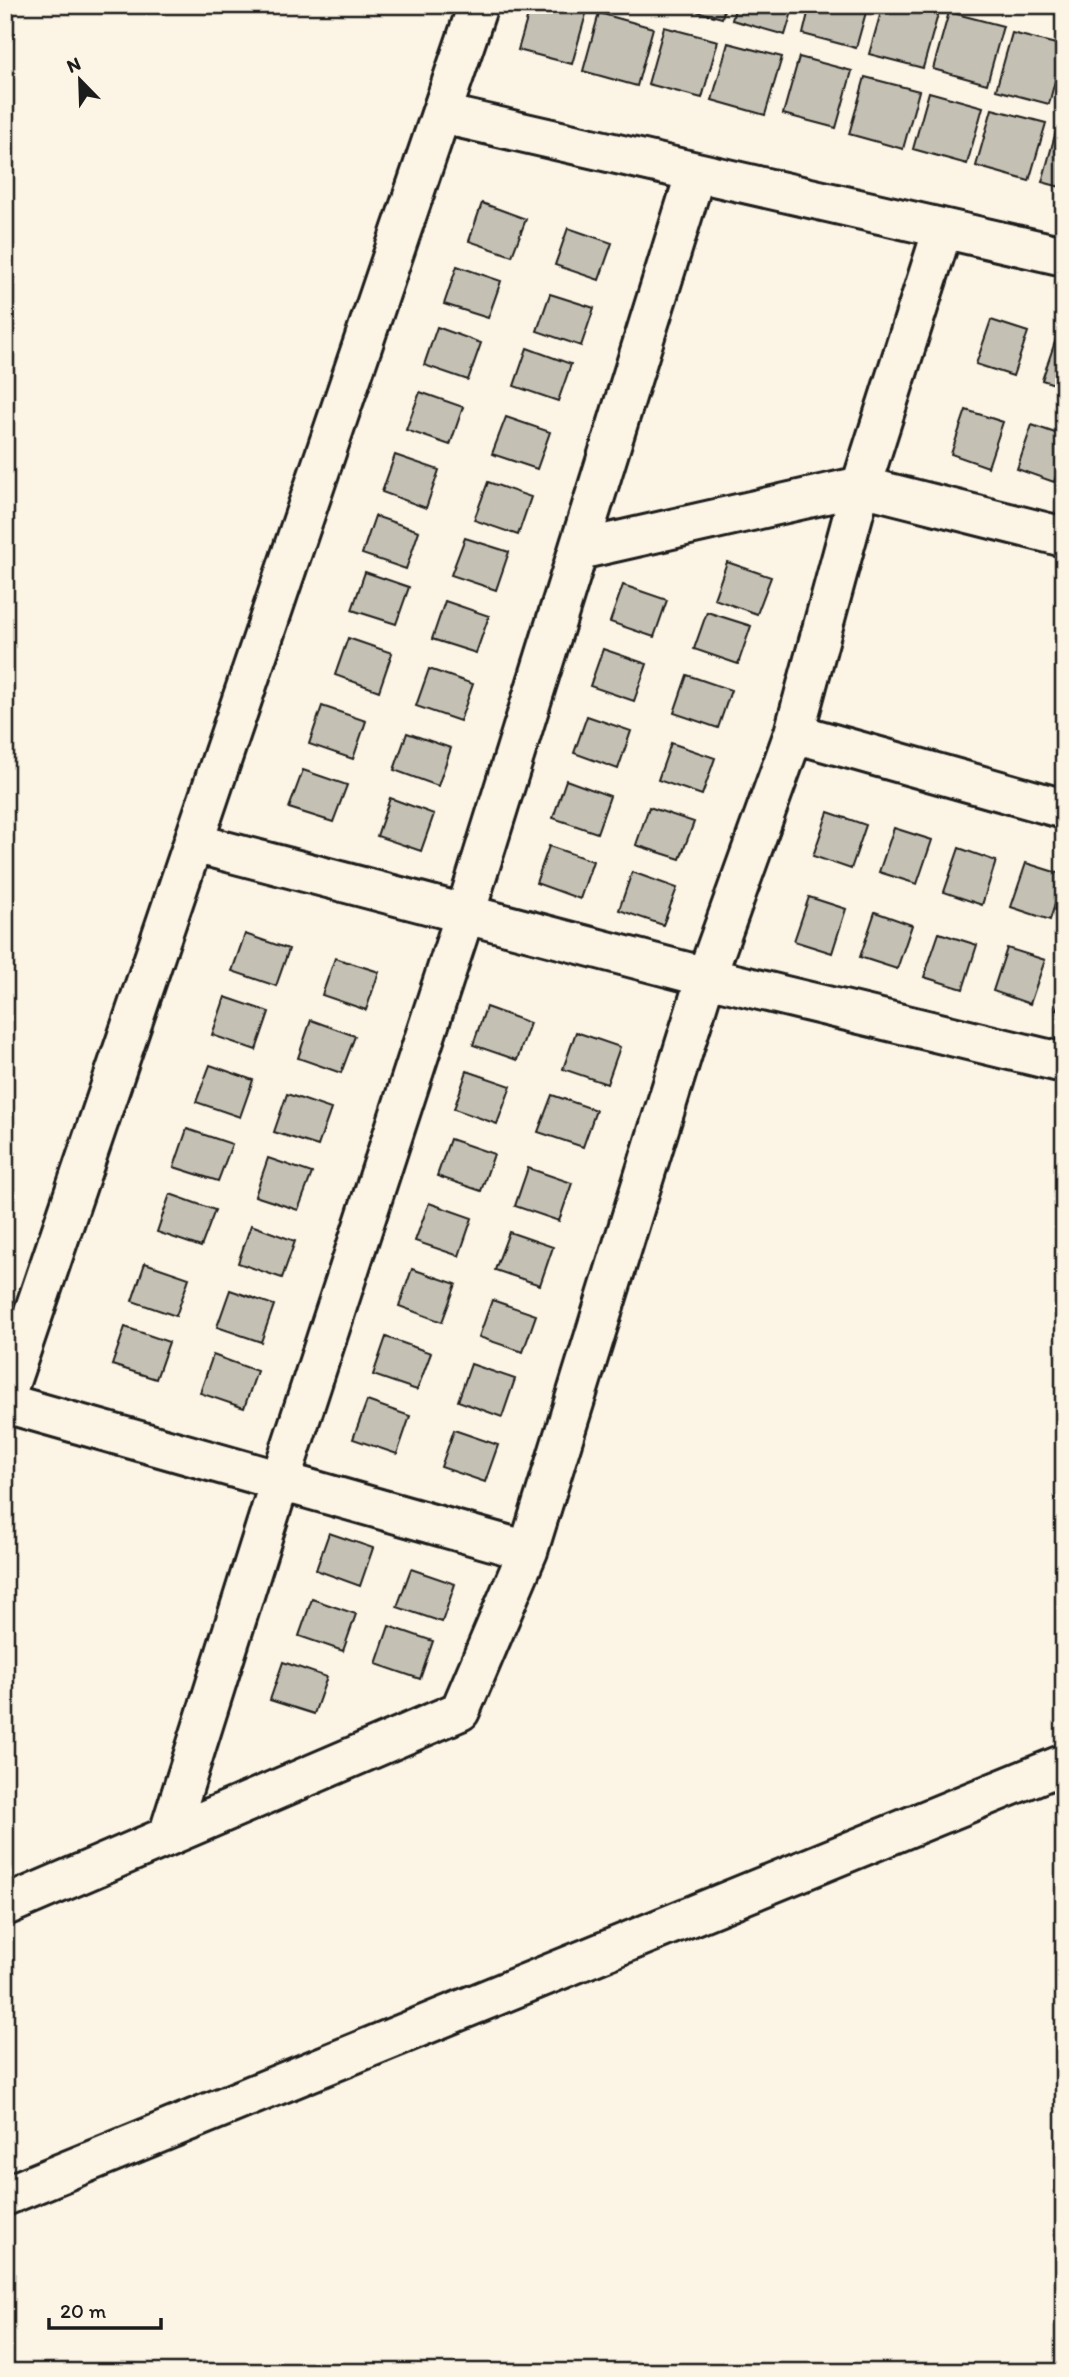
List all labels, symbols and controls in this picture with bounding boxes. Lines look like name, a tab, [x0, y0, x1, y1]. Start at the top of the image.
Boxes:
north arrow	[46, 46, 116, 116]
text: N	[63, 52, 84, 78]
scale bar	[49, 2286, 161, 2330]
text: 20 m	[60, 2298, 107, 2323]

